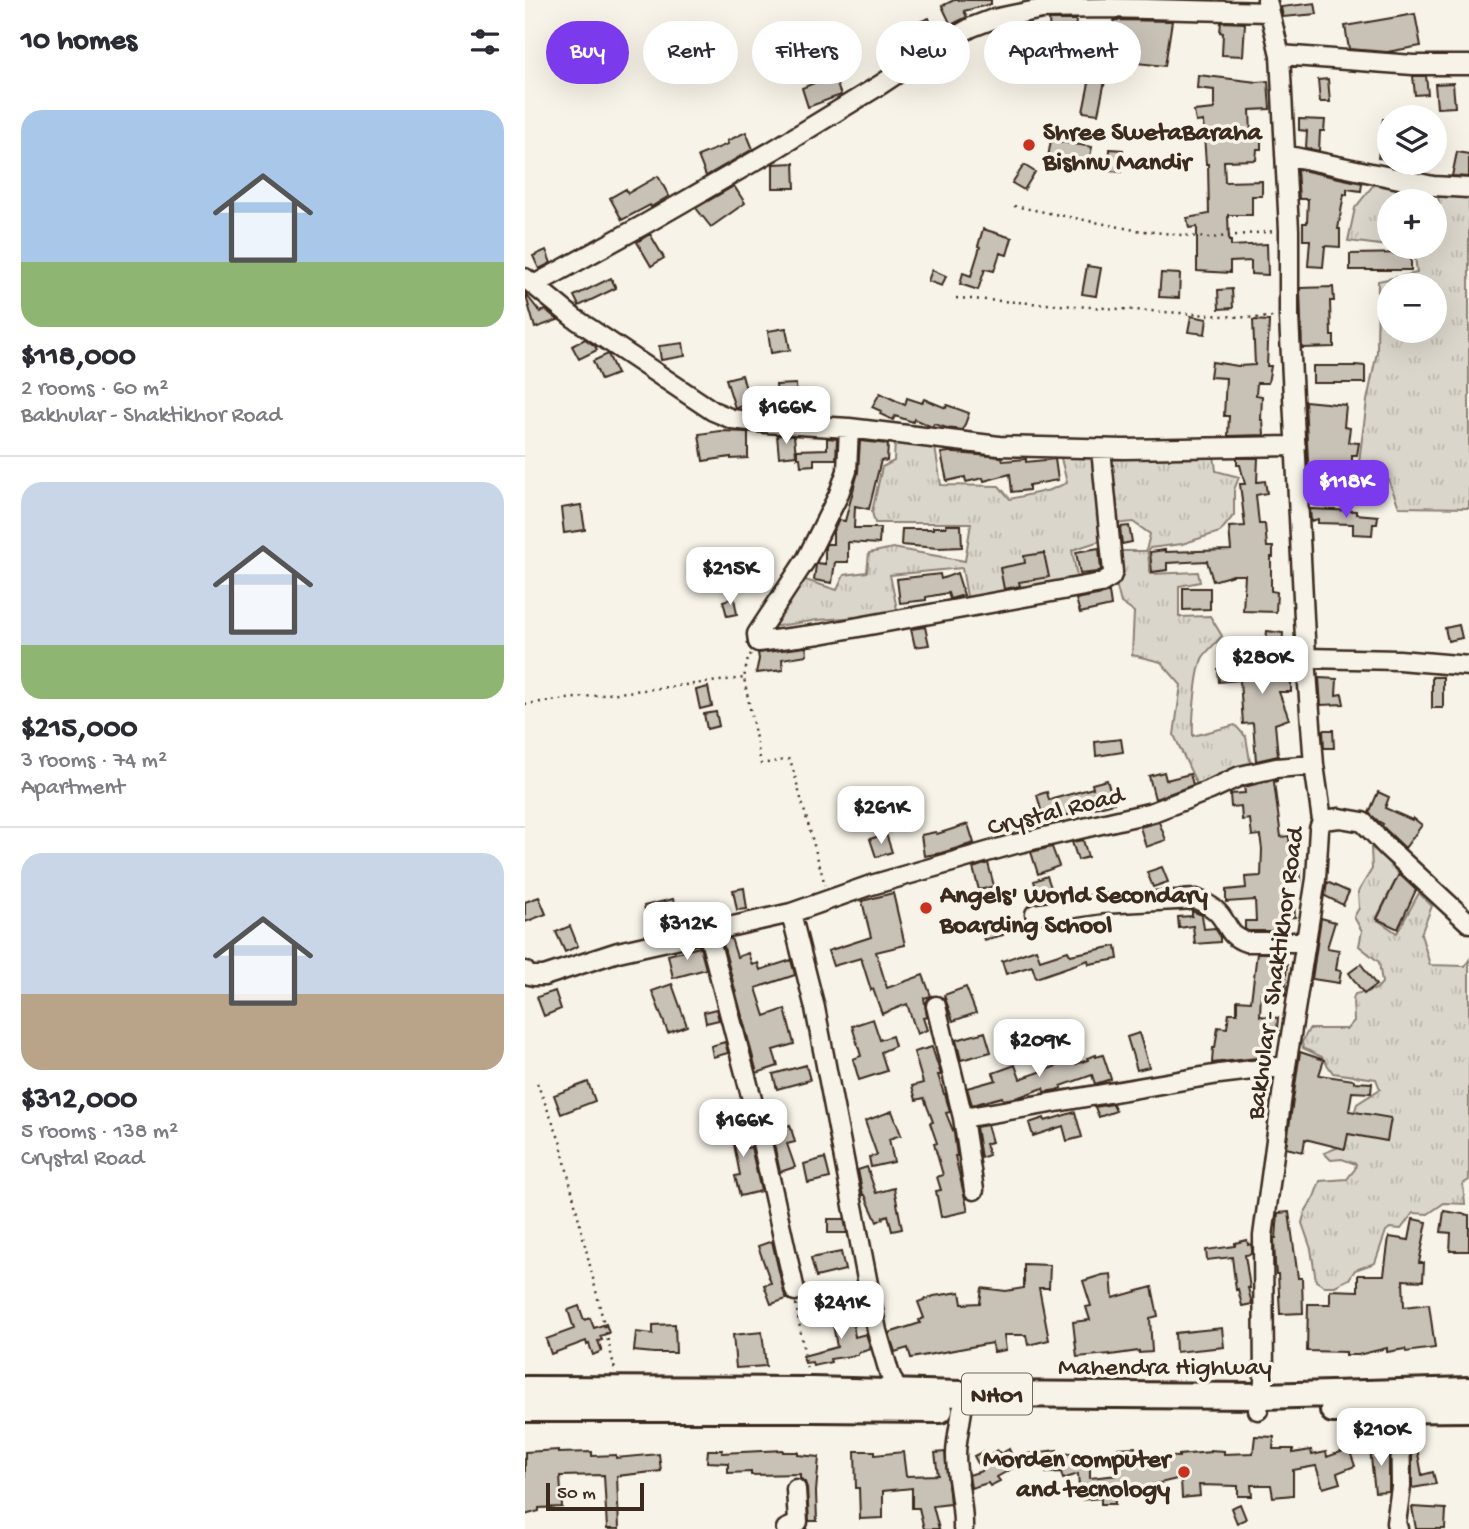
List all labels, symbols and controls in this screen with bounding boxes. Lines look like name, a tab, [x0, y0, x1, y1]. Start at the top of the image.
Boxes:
chip: Buy	[546, 21, 629, 84]
chip: Rent	[643, 21, 738, 84]
chip: Filters	[752, 21, 862, 84]
chip: New	[876, 21, 970, 84]
chip: Apartment	[984, 21, 1141, 84]
icon: filters	[466, 23, 504, 61]
text: 10 homes	[21, 25, 137, 60]
map controls	[1377, 105, 1447, 343]
button: layers	[1377, 105, 1447, 175]
place label: Shree SwetaBaraha Bishnu Mandir	[1042, 119, 1263, 180]
marker: Shree SwetaBaraha Bishnu Mandir	[1021, 137, 1037, 153]
icon: home	[200, 155, 326, 281]
button: +	[1377, 189, 1447, 259]
button: −	[1377, 273, 1447, 343]
text: $118,000	[21, 341, 136, 376]
text: 2 rooms · 60 m²	[21, 376, 168, 403]
pin: $166K	[737, 386, 835, 446]
text: $166K	[758, 395, 814, 422]
text: Bakhular - Shaktikhor Road	[21, 403, 282, 430]
pin: $118K	[1297, 461, 1395, 520]
text: $118K	[1319, 469, 1373, 496]
icon: home	[200, 527, 326, 653]
pin: $215K	[681, 548, 779, 607]
text: $215K	[702, 556, 758, 583]
pin: $280K	[1213, 636, 1311, 696]
text: $280K	[1232, 645, 1292, 672]
text: $215,000	[21, 713, 138, 748]
text: 3 rooms · 74 m²	[21, 748, 167, 775]
text: Apartment	[21, 775, 125, 802]
street label: Crystal Road	[985, 781, 1129, 845]
pin: $261K	[832, 786, 930, 846]
text: $261K	[853, 795, 909, 822]
street label: Bakhular - Shaktikhor Road	[1241, 824, 1314, 1123]
place label: Angels' World Secondary Boarding School	[939, 882, 1208, 943]
icon: home	[200, 898, 326, 1024]
marker: Angels' World Secondary Boarding School	[918, 900, 934, 916]
pin: $312K	[638, 902, 736, 962]
text: $312K	[659, 911, 715, 938]
pin: $209K	[990, 1020, 1088, 1079]
text: $209K	[1010, 1028, 1068, 1055]
text: $312,000	[21, 1084, 137, 1119]
pin: $166K	[694, 1100, 792, 1159]
text: $166K	[715, 1108, 771, 1135]
text: 5 rooms · 138 m²	[21, 1119, 178, 1146]
text: Crystal Road	[21, 1146, 144, 1173]
pin: $241K	[792, 1282, 890, 1341]
text: $241K	[814, 1290, 868, 1317]
street label: Mahendra Highway	[1058, 1354, 1272, 1385]
road number: NH01	[962, 1374, 1032, 1414]
pin: $210K	[1332, 1408, 1430, 1468]
text: $210K	[1353, 1417, 1409, 1444]
place label: Morden computer and tecnology	[983, 1446, 1173, 1507]
marker: Morden computer and tecnology	[1176, 1464, 1192, 1480]
scale bar	[546, 1480, 644, 1512]
text: 50 m	[557, 1483, 596, 1506]

